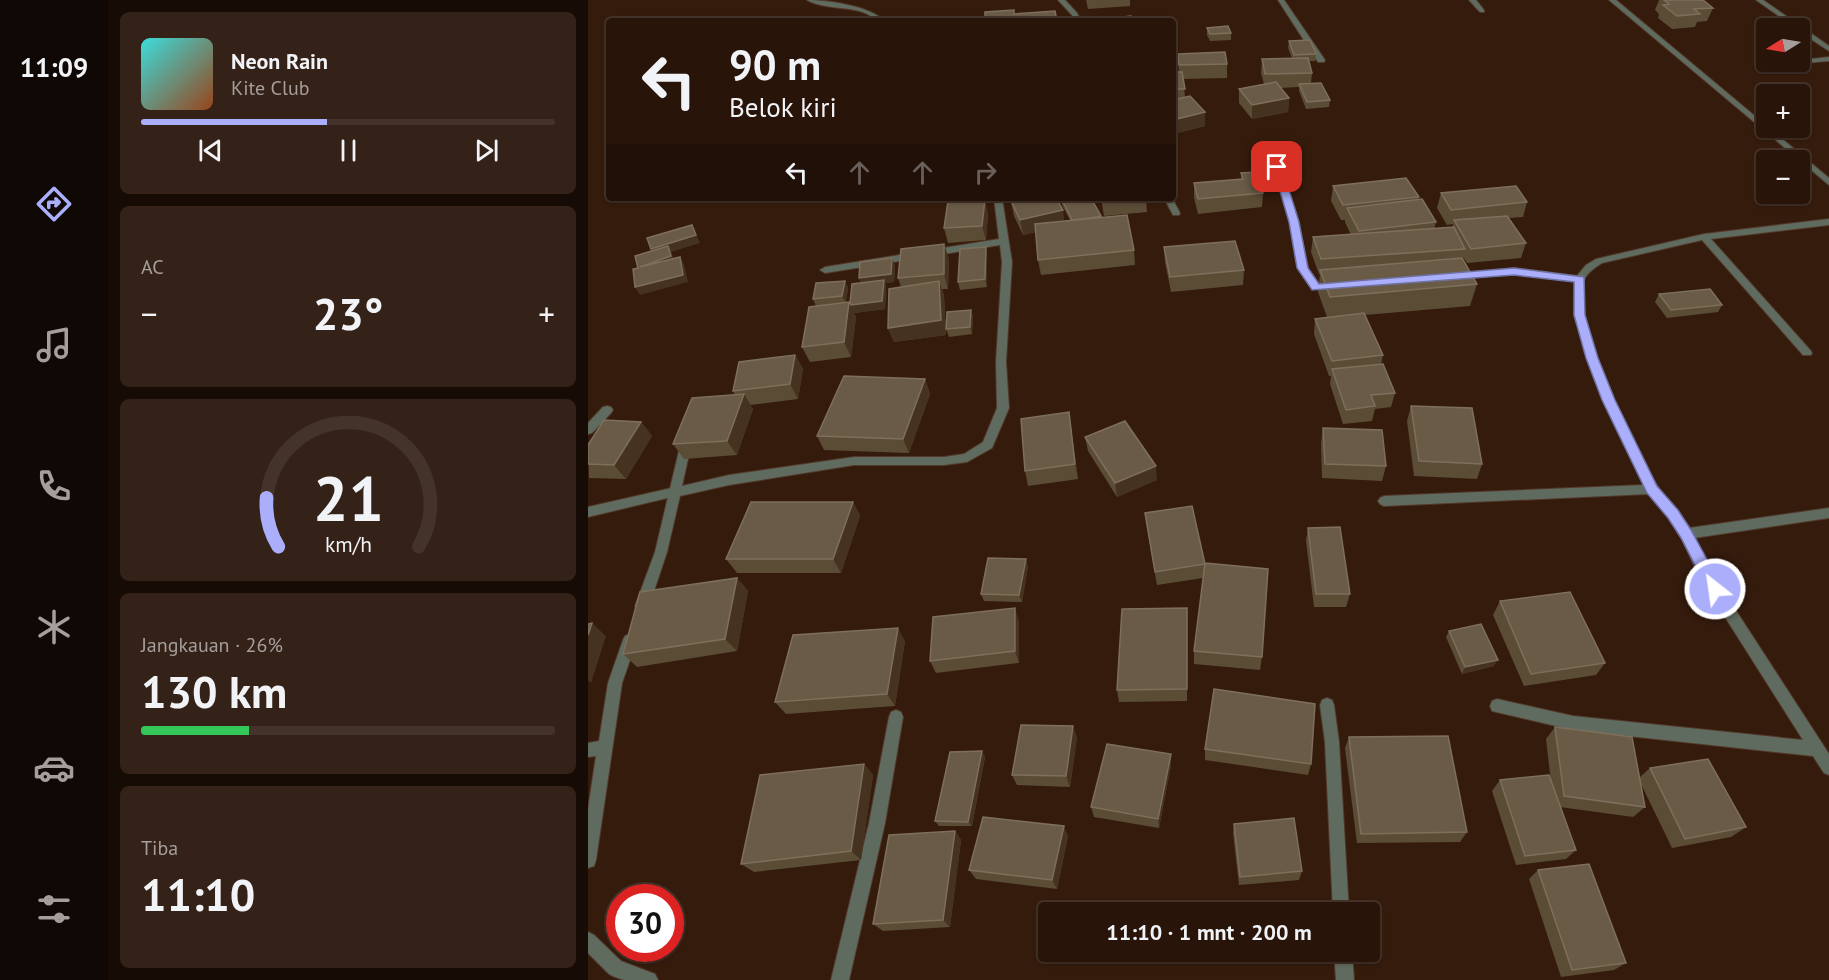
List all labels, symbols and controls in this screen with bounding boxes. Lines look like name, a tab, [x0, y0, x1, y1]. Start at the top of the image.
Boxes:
north arrow	[1756, 18, 1810, 72]
map controls	[1756, 18, 1810, 204]
text: 90 m	[729, 37, 821, 92]
icon: left	[630, 42, 708, 120]
text: Neon Rain	[231, 47, 328, 75]
text: 11:09	[20, 50, 88, 84]
text: Kite Club	[231, 75, 309, 101]
button: +	[1756, 84, 1810, 138]
text: Belok kiri	[729, 90, 837, 124]
icon: previous	[194, 134, 227, 167]
icon: pause	[332, 134, 365, 167]
icon: next	[470, 134, 503, 167]
pin	[1251, 141, 1302, 192]
icon: arrive	[1260, 150, 1293, 183]
button: −	[1756, 150, 1810, 204]
icon: left	[780, 156, 813, 189]
icon: ahead	[843, 156, 876, 189]
icon: ahead	[906, 156, 939, 189]
icon: right	[969, 156, 1002, 189]
icon: directions	[33, 183, 75, 225]
text: AC	[141, 254, 164, 280]
text: 23°	[313, 284, 383, 342]
text: −	[141, 292, 158, 335]
text: +	[538, 292, 555, 335]
icon: music	[33, 324, 75, 366]
text: 21	[313, 457, 383, 538]
icon: phone	[33, 465, 75, 507]
text: km/h	[324, 530, 371, 558]
position arrow	[1683, 557, 1747, 621]
icon: climate	[33, 606, 75, 648]
text: Jangkauan · 26%	[141, 632, 283, 658]
text: 130 km	[141, 662, 287, 720]
icon: car	[33, 747, 75, 789]
text: Tiba	[141, 835, 178, 861]
text: 11:10	[141, 865, 255, 923]
speed limit sign: 30	[606, 884, 684, 962]
icon: filters	[33, 888, 75, 930]
text: 11:10 · 1 mnt · 200 m	[1106, 918, 1312, 946]

